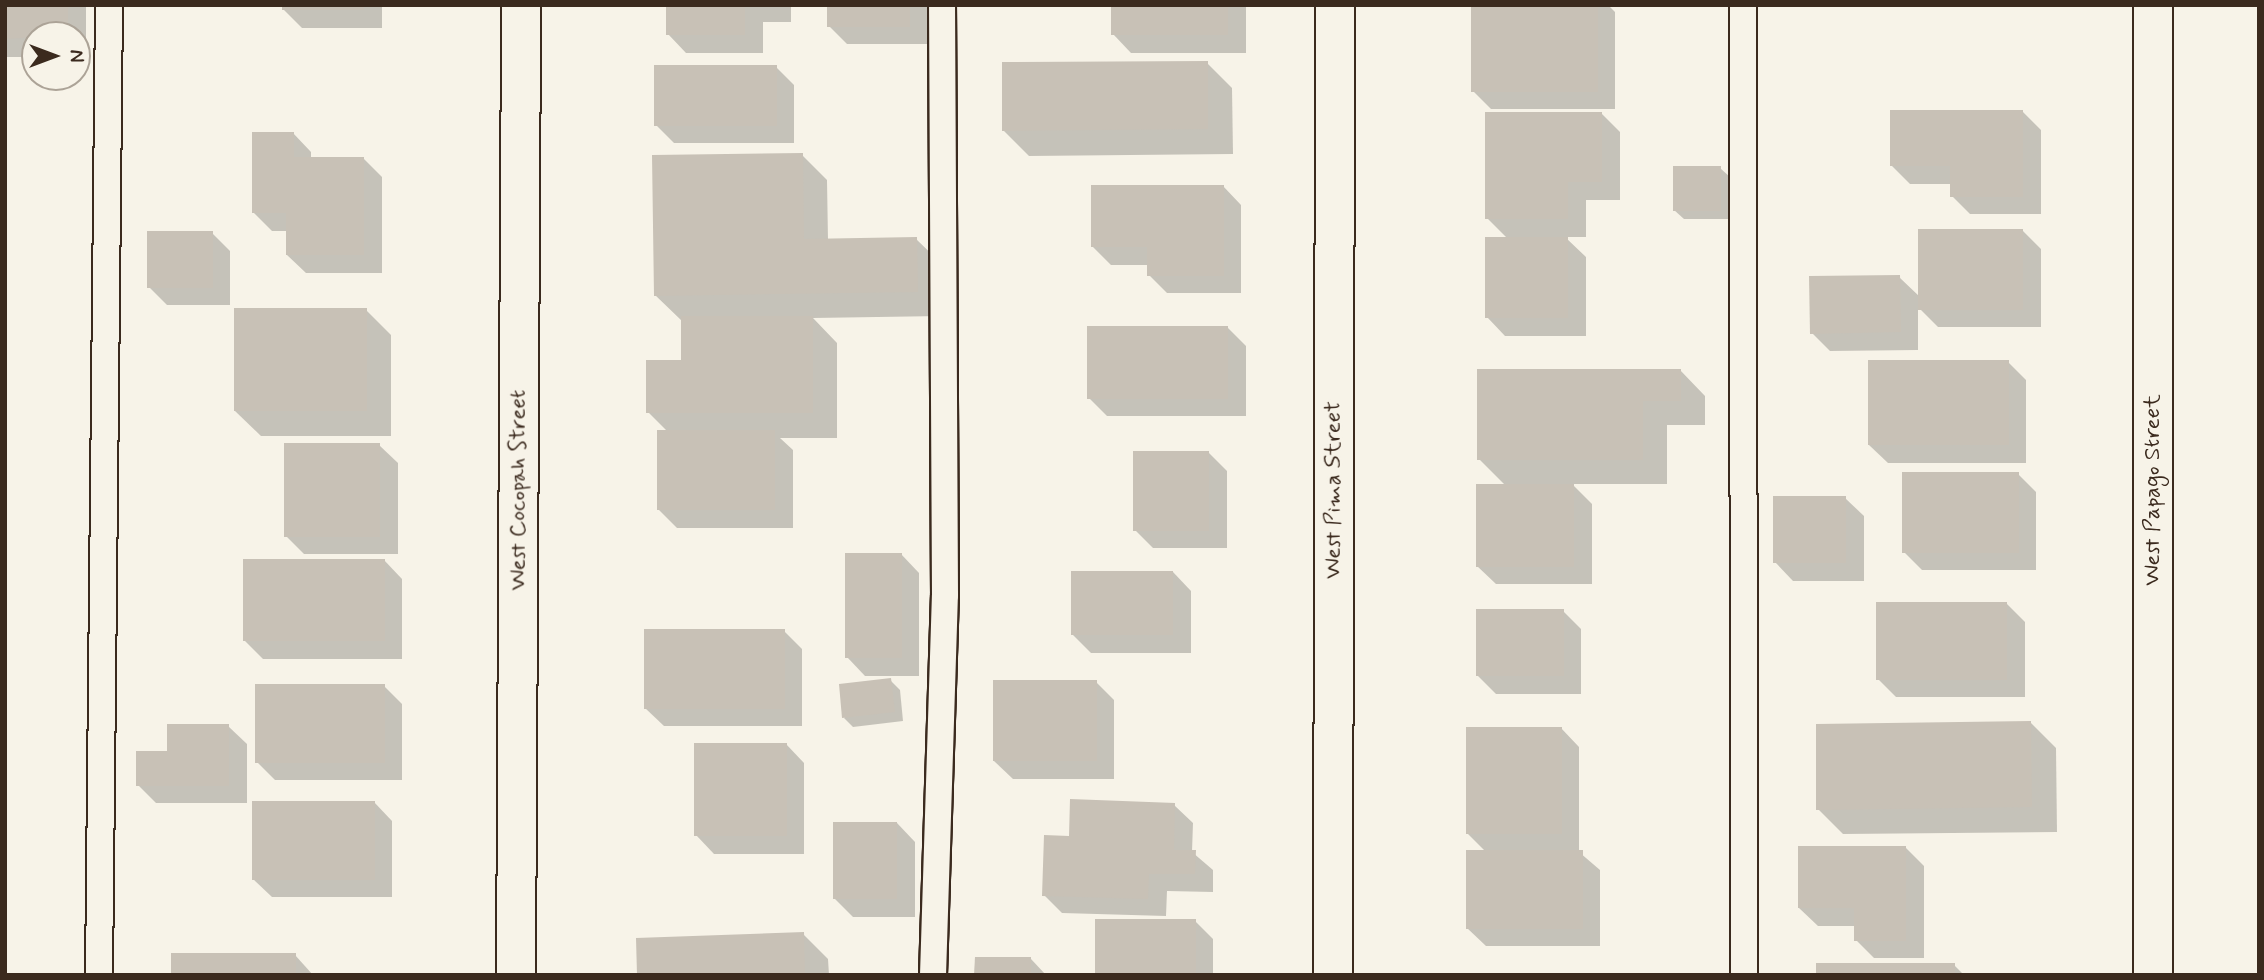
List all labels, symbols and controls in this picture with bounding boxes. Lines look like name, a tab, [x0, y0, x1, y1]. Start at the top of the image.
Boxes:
north arrow	[21, 21, 91, 91]
text: N	[63, 50, 88, 62]
street label: West Cocopah Street	[505, 388, 533, 592]
street label: West Papago Street	[2139, 394, 2167, 586]
street label: West Pima Street	[1320, 402, 1348, 578]

